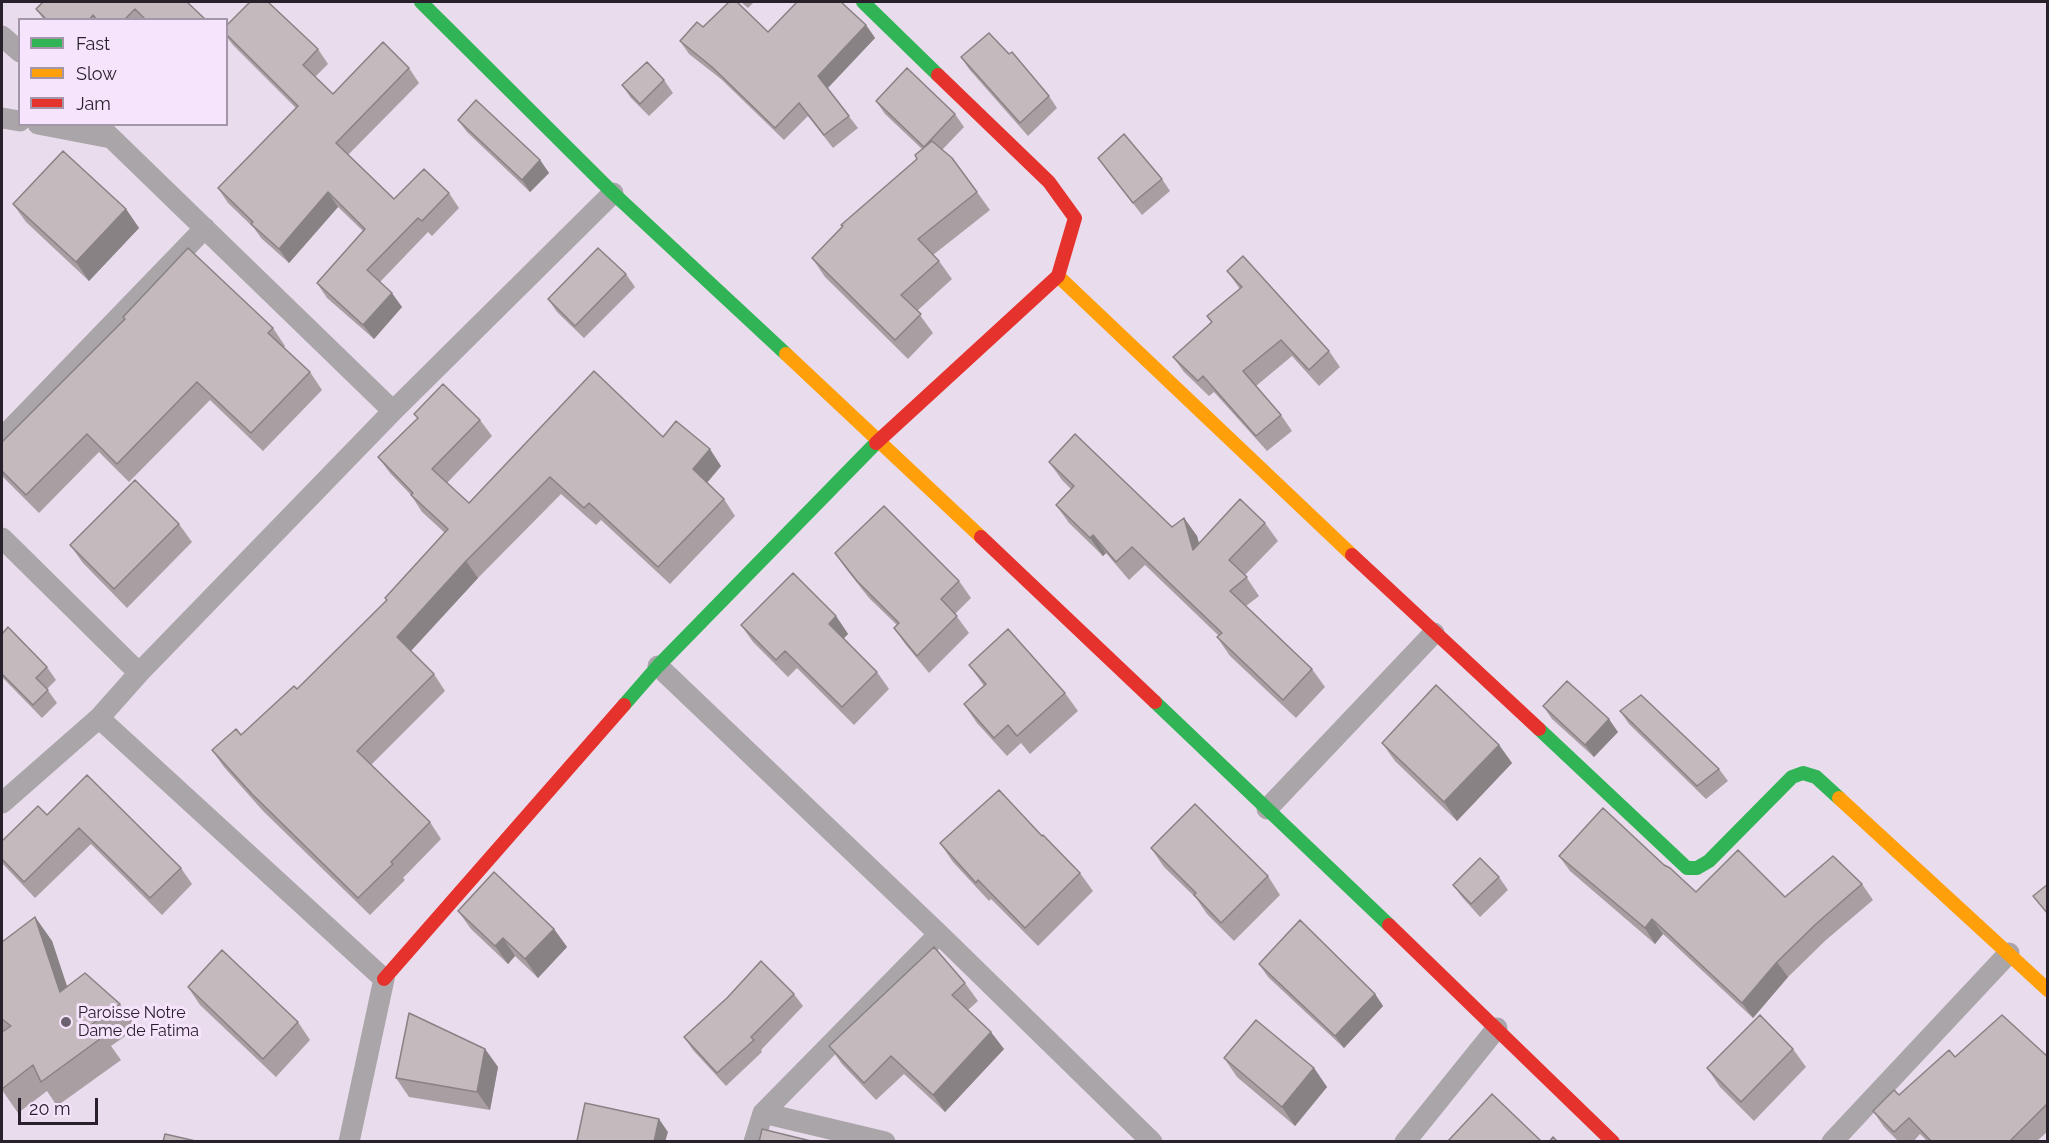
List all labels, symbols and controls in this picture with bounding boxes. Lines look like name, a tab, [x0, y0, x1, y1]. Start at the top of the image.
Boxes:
legend	[18, 18, 228, 126]
text: Fast	[76, 33, 110, 54]
text: Slow	[76, 63, 117, 84]
text: Jam	[76, 93, 111, 114]
place label: Paroisse Notre Dame de Fatima	[78, 1003, 199, 1041]
marker: Paroisse Notre Dame de Fatima	[59, 1015, 73, 1029]
scale bar	[21, 1086, 100, 1124]
text: 20 m	[29, 1098, 71, 1119]

